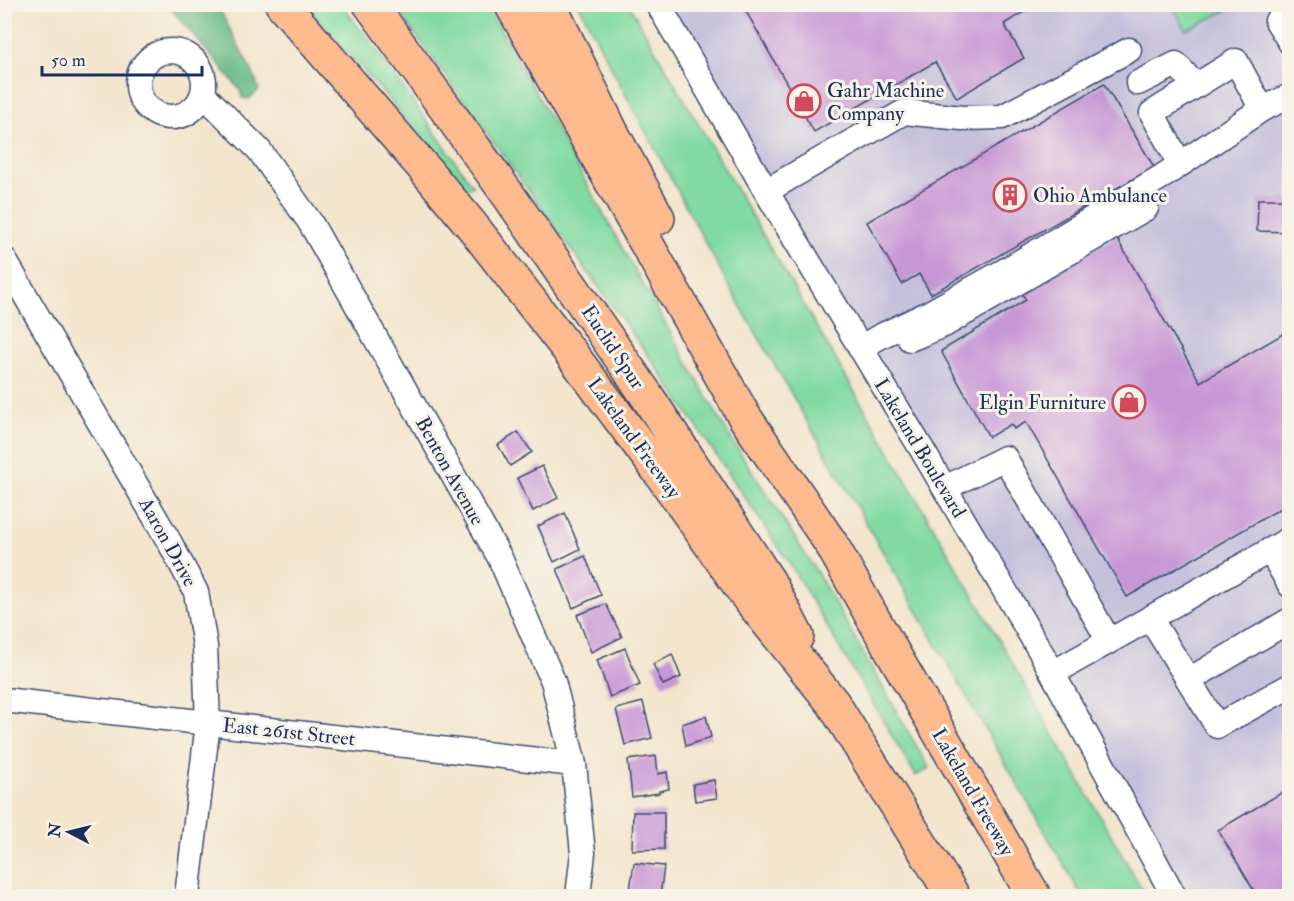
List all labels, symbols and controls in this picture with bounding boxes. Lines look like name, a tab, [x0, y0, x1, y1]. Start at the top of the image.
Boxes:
scale bar	[42, 39, 202, 77]
text: 50 m	[51, 49, 86, 72]
place label: Gahr Machine Company	[827, 78, 944, 127]
shop icon: Gahr Machine Company	[786, 83, 822, 119]
building icon: Ohio Ambulance	[992, 177, 1028, 213]
place label: Ohio Ambulance	[1033, 183, 1167, 208]
street label: Euclid Spur	[575, 300, 651, 395]
street label: Lakeland Freeway	[582, 373, 687, 504]
street label: Lakeland Boulevard	[868, 374, 972, 522]
shop icon: Elgin Furniture	[1111, 384, 1147, 420]
place label: Elgin Furniture	[979, 390, 1106, 415]
street label: Benton Avenue	[410, 412, 490, 530]
street label: Aaron Drive	[133, 492, 203, 591]
street label: East 261st Street	[221, 713, 357, 751]
street label: Lakeland Freeway	[926, 724, 1020, 861]
north arrow	[39, 802, 99, 862]
text: N	[44, 821, 66, 840]

